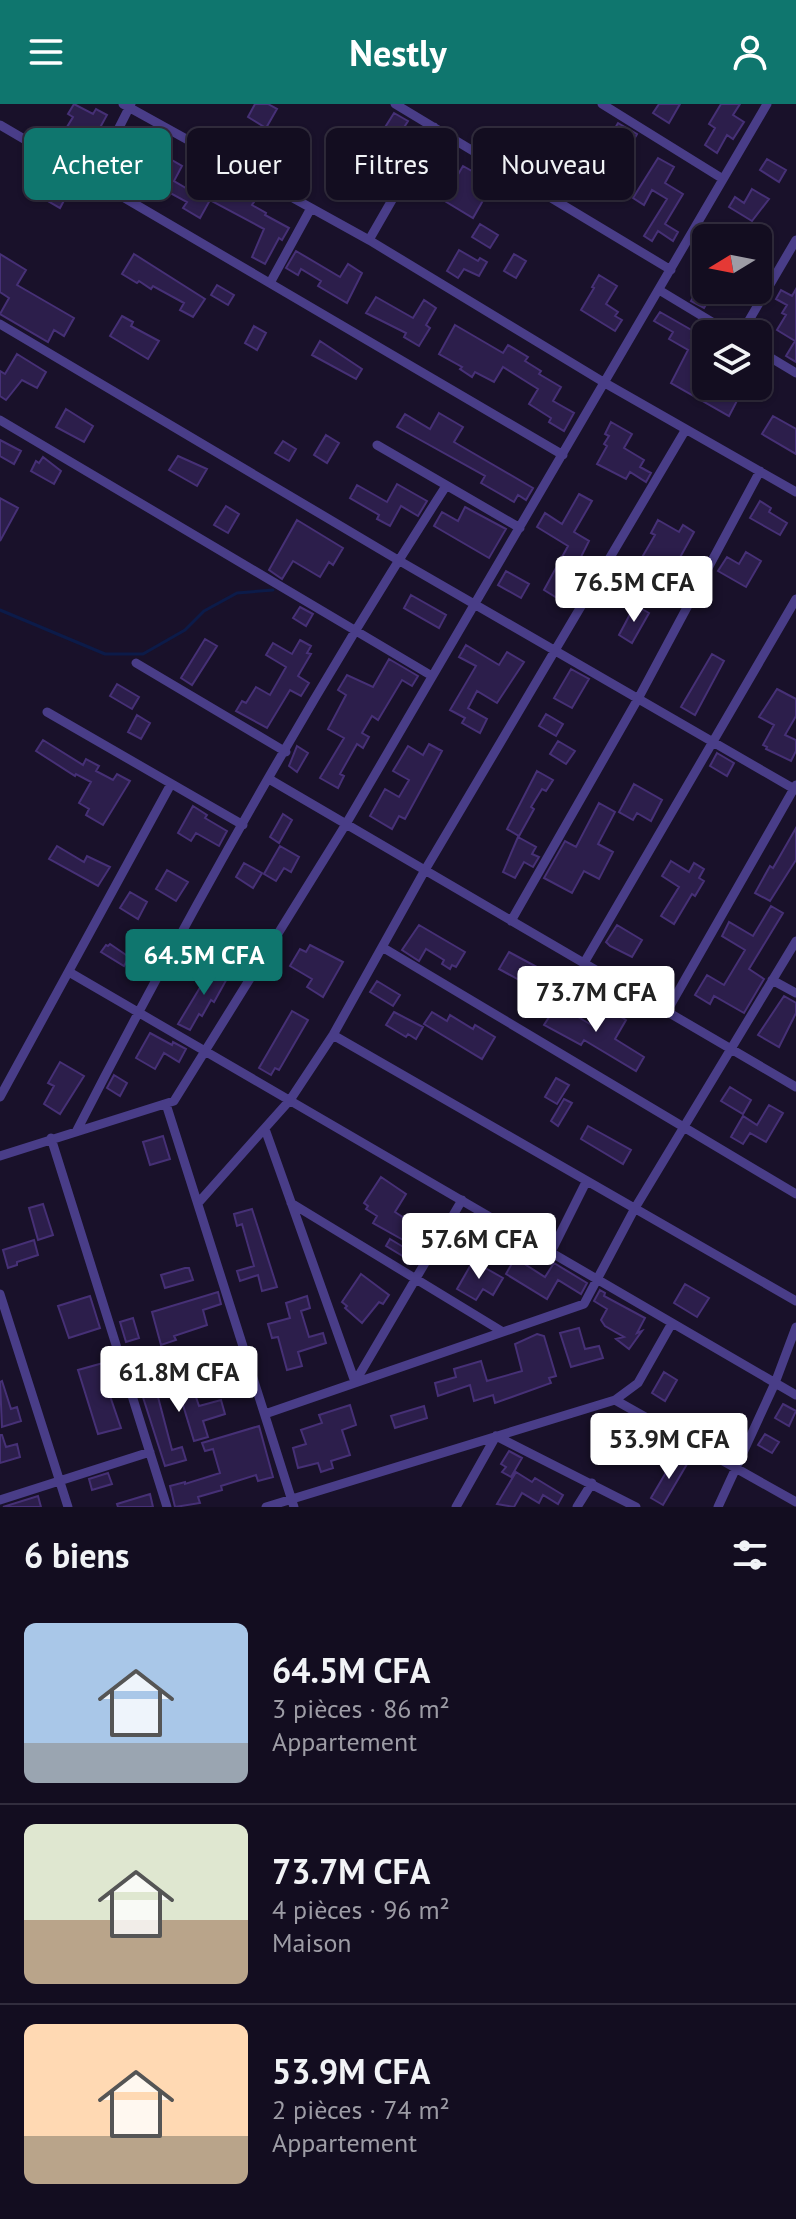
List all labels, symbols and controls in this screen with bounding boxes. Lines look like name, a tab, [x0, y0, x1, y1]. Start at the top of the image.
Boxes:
text: Nestly	[349, 29, 447, 76]
icon: menu	[24, 30, 68, 74]
icon: person	[728, 30, 772, 74]
chip: Acheter	[24, 128, 171, 200]
chip: Louer	[187, 128, 310, 200]
chip: Filtres	[326, 128, 457, 200]
chip: Nouveau	[473, 128, 634, 200]
north arrow	[692, 224, 772, 304]
map controls	[692, 224, 772, 400]
button: layers	[692, 320, 772, 400]
pin: 76.5M CFA	[542, 556, 726, 624]
text: 76.5M CFA	[573, 565, 695, 598]
pin: 64.5M CFA	[112, 929, 296, 997]
text: 64.5M CFA	[143, 938, 265, 971]
pin: 73.7M CFA	[504, 966, 688, 1034]
text: 73.7M CFA	[535, 975, 657, 1008]
pin: 57.6M CFA	[387, 1213, 571, 1281]
text: 57.6M CFA	[420, 1222, 538, 1255]
pin: 61.8M CFA	[87, 1346, 271, 1414]
text: 61.8M CFA	[118, 1355, 240, 1388]
pin: 53.9M CFA	[577, 1413, 761, 1481]
text: 53.9M CFA	[608, 1422, 730, 1455]
text: 6 biens	[24, 1533, 129, 1577]
icon: filters	[728, 1533, 772, 1577]
text: 64.5M CFA	[272, 1648, 430, 1692]
icon: home	[88, 1655, 184, 1751]
text: 3 pièces · 86 m²	[272, 1692, 450, 1725]
text: Appartement	[272, 1725, 417, 1758]
text: 73.7M CFA	[272, 1849, 430, 1893]
icon: home	[88, 1856, 184, 1952]
text: 4 pièces · 96 m²	[272, 1893, 450, 1926]
text: Maison	[272, 1926, 352, 1959]
text: 53.9M CFA	[272, 2049, 430, 2093]
icon: home	[88, 2056, 184, 2152]
text: 2 pièces · 74 m²	[272, 2093, 450, 2126]
text: Appartement	[272, 2126, 417, 2159]

